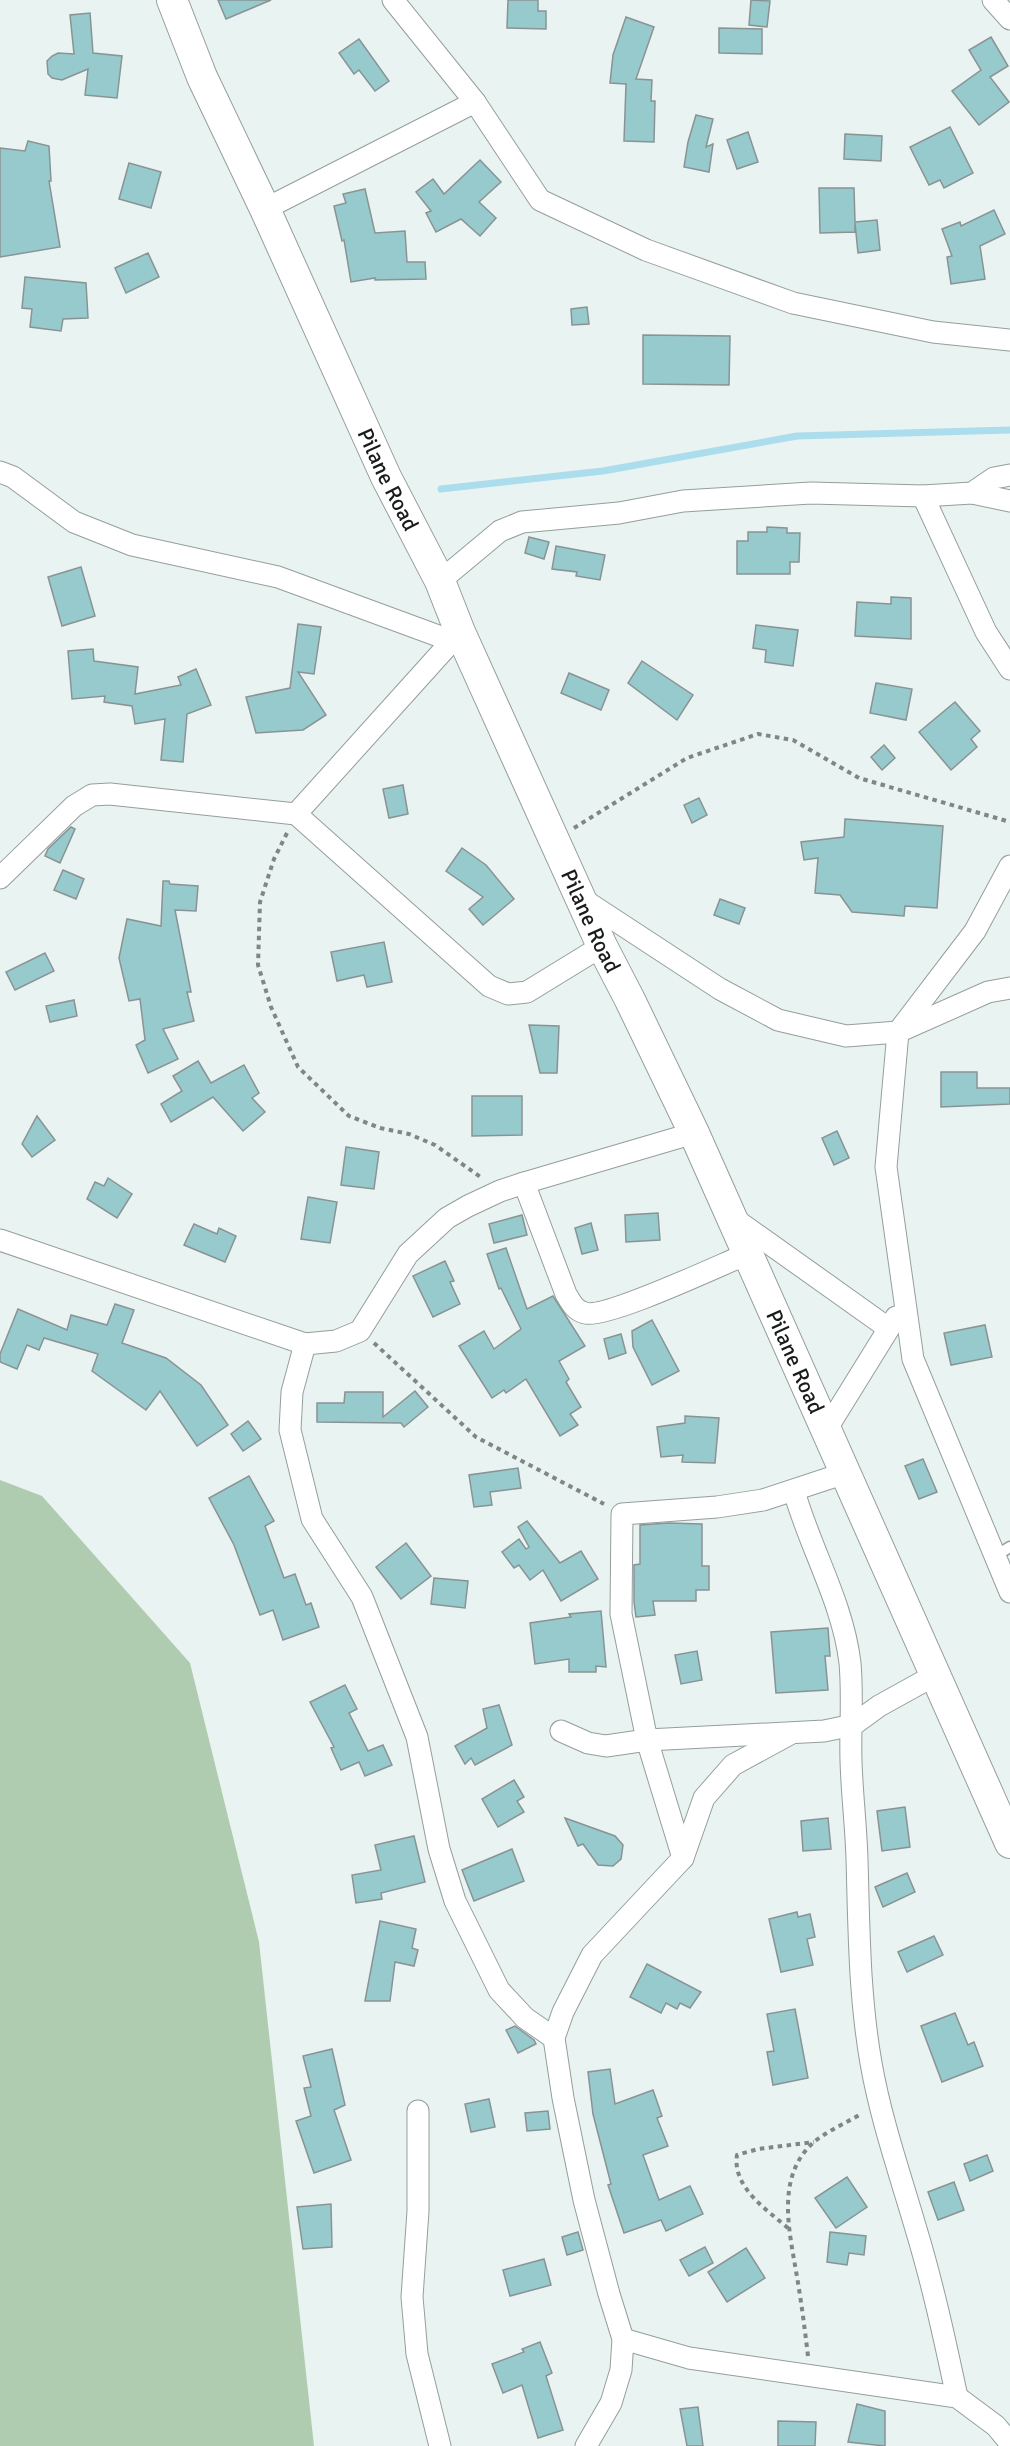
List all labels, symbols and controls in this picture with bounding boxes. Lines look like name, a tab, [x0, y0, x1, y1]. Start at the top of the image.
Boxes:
street label: Pilane Road	[352, 424, 425, 535]
street label: Pilane Road	[555, 865, 626, 977]
street label: Pilane Road	[760, 1305, 830, 1418]

